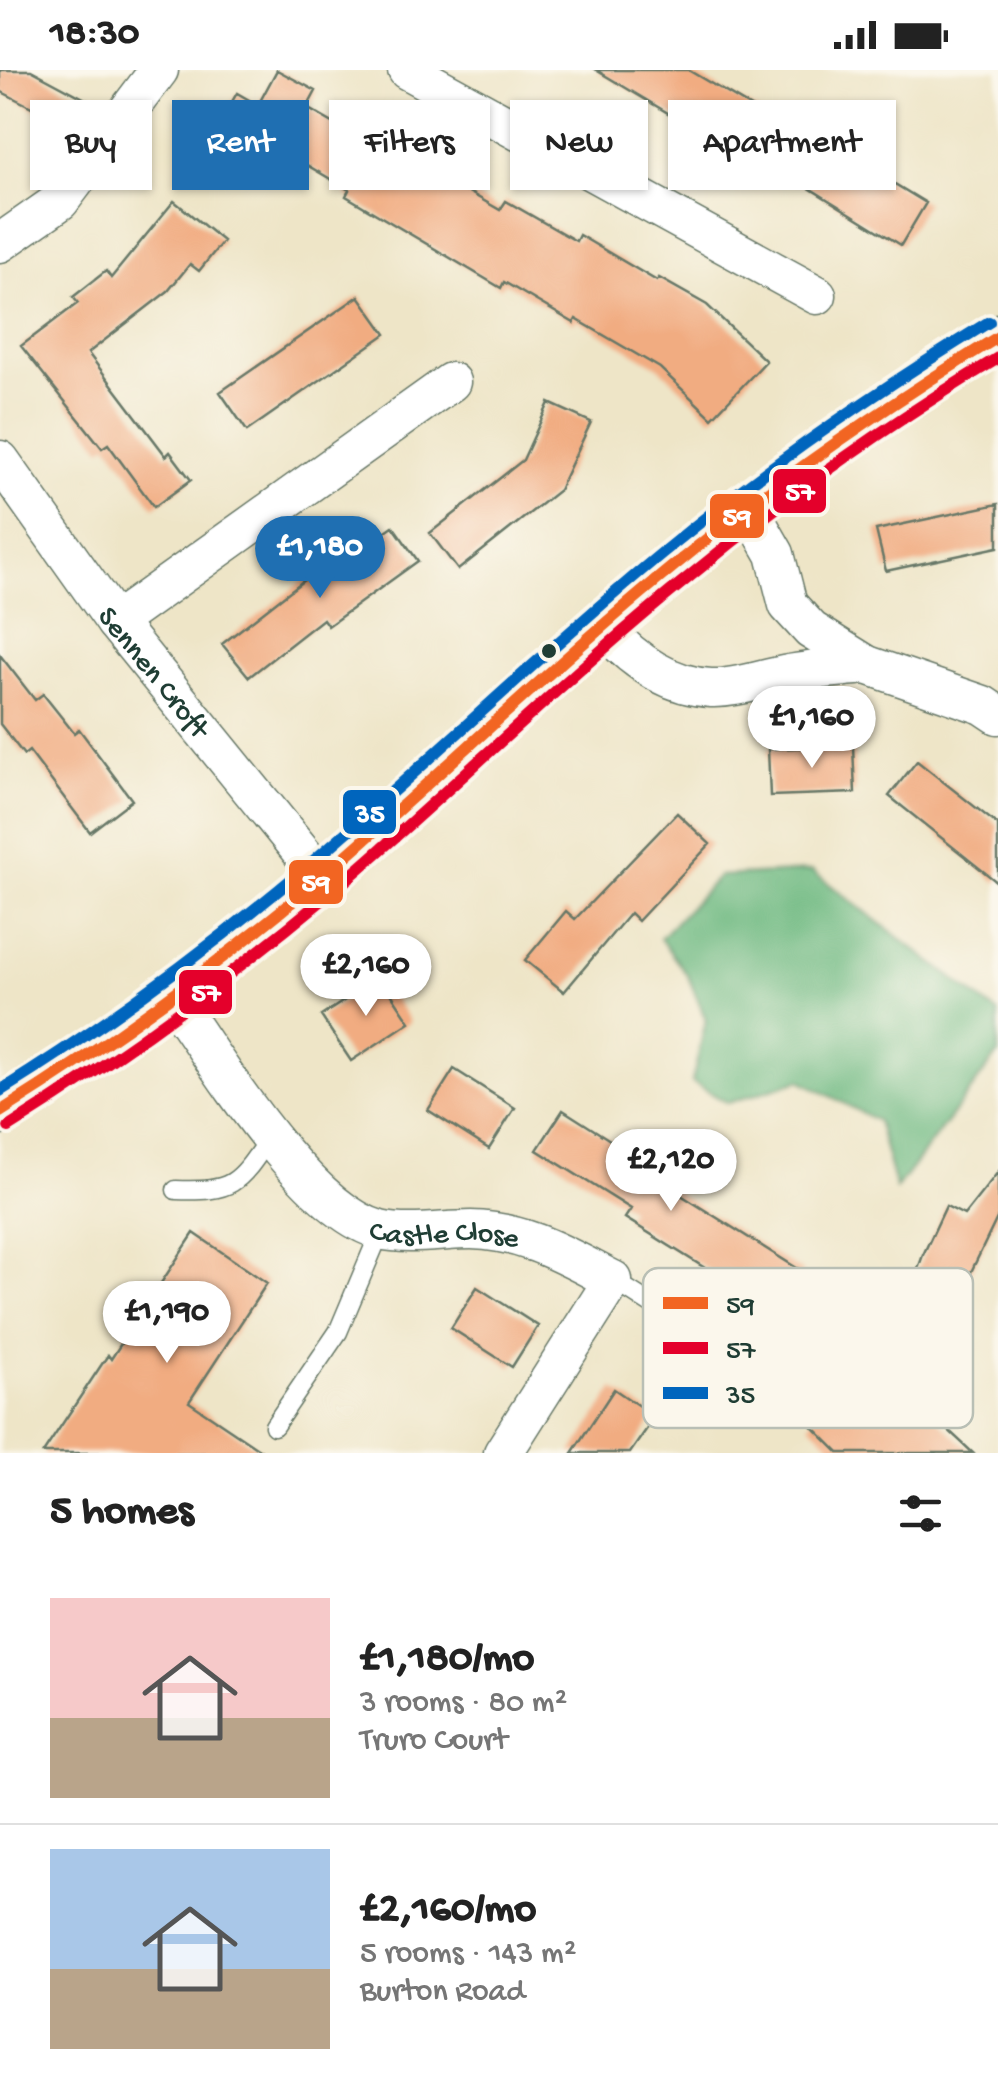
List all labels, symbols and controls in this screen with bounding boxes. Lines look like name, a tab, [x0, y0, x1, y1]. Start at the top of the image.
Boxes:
text: 18:30	[50, 13, 139, 57]
chip: Buy	[30, 100, 152, 190]
chip: Rent	[172, 100, 309, 190]
chip: Filters	[329, 100, 490, 190]
chip: New	[510, 100, 648, 190]
chip: Apartment	[668, 100, 896, 190]
line badge: 57	[771, 467, 828, 515]
text: 57	[785, 478, 816, 511]
line badge: 59	[708, 492, 766, 540]
text: 59	[723, 503, 751, 536]
pin: £1,180	[239, 516, 401, 601]
text: £1,180	[277, 529, 363, 567]
street label: Sennen Croft	[88, 601, 217, 749]
unlabelled marker	[539, 641, 559, 661]
pin: £1,160	[731, 686, 893, 771]
text: £1,160	[770, 699, 854, 737]
line badge: 35	[341, 788, 398, 836]
text: 35	[354, 800, 385, 833]
line badge: 59	[287, 858, 345, 906]
text: 59	[302, 869, 330, 902]
pin: £2,160	[285, 934, 447, 1019]
text: £2,160	[322, 947, 410, 985]
line badge: 57	[177, 968, 234, 1016]
text: 57	[191, 979, 222, 1012]
pin: £2,120	[590, 1129, 752, 1214]
text: £2,120	[628, 1142, 714, 1180]
street label: Castle Close	[364, 1215, 523, 1259]
legend	[643, 1268, 973, 1428]
pin: £1,190	[86, 1281, 248, 1366]
text: 59	[726, 1291, 755, 1324]
text: £1,190	[125, 1294, 209, 1332]
text: 57	[726, 1336, 757, 1369]
text: 35	[725, 1381, 755, 1414]
icon: filters	[893, 1486, 948, 1541]
text: 5 homes	[50, 1489, 193, 1538]
text: £1,180/mo	[360, 1636, 534, 1685]
icon: home	[130, 1638, 250, 1758]
text: 3 rooms · 80 m²	[360, 1685, 567, 1723]
text: Truro Court	[360, 1723, 508, 1761]
text: £2,160/mo	[360, 1887, 536, 1936]
icon: home	[130, 1889, 250, 2009]
text: 5 rooms · 143 m²	[360, 1936, 576, 1974]
text: Burton Road	[360, 1974, 525, 2012]

